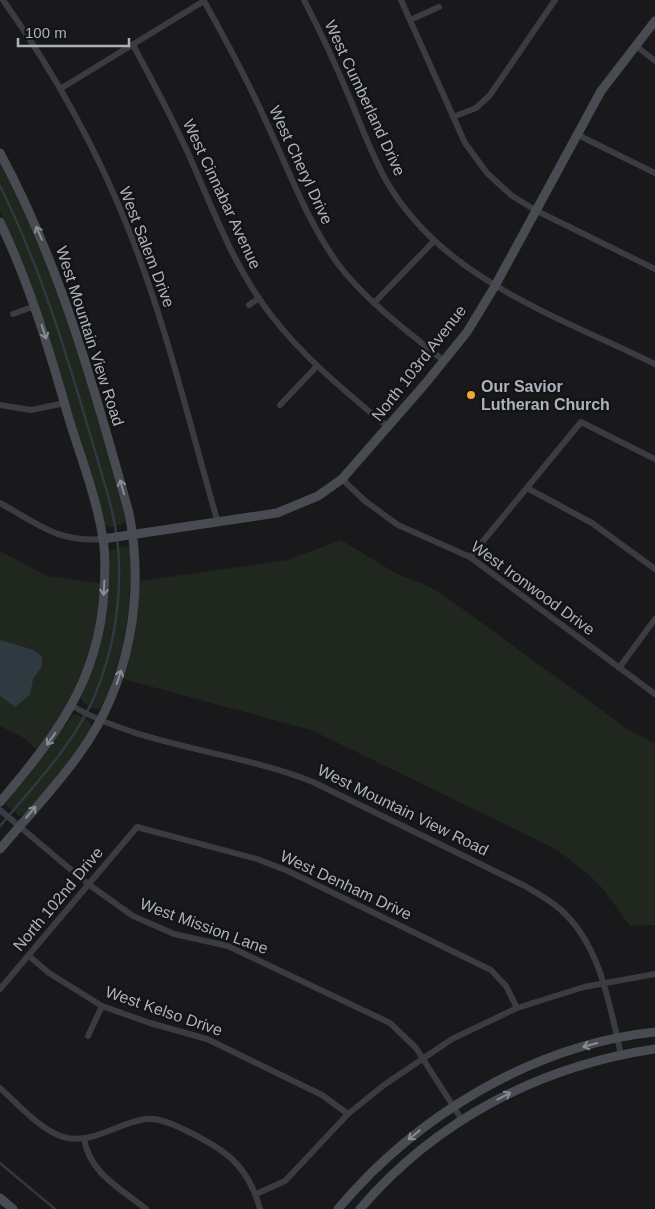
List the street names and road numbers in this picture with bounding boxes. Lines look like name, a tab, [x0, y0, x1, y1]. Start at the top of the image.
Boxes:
street label: West Cumberland Drive	[321, 18, 409, 179]
street label: West Cheryl Drive	[266, 103, 336, 227]
street label: West Cinnabar Avenue	[180, 117, 264, 272]
street label: West Salem Drive	[116, 184, 178, 310]
street label: West Mountain View Road	[53, 244, 127, 428]
street label: North 103rd Avenue	[369, 302, 469, 424]
street label: West Ironwood Drive	[468, 538, 598, 638]
street label: West Mountain View Road	[315, 761, 491, 859]
street label: North 102nd Drive	[10, 844, 106, 954]
street label: West Denham Drive	[278, 847, 414, 923]
street label: West Mission Lane	[138, 895, 270, 957]
street label: West Kelso Drive	[103, 983, 225, 1039]

